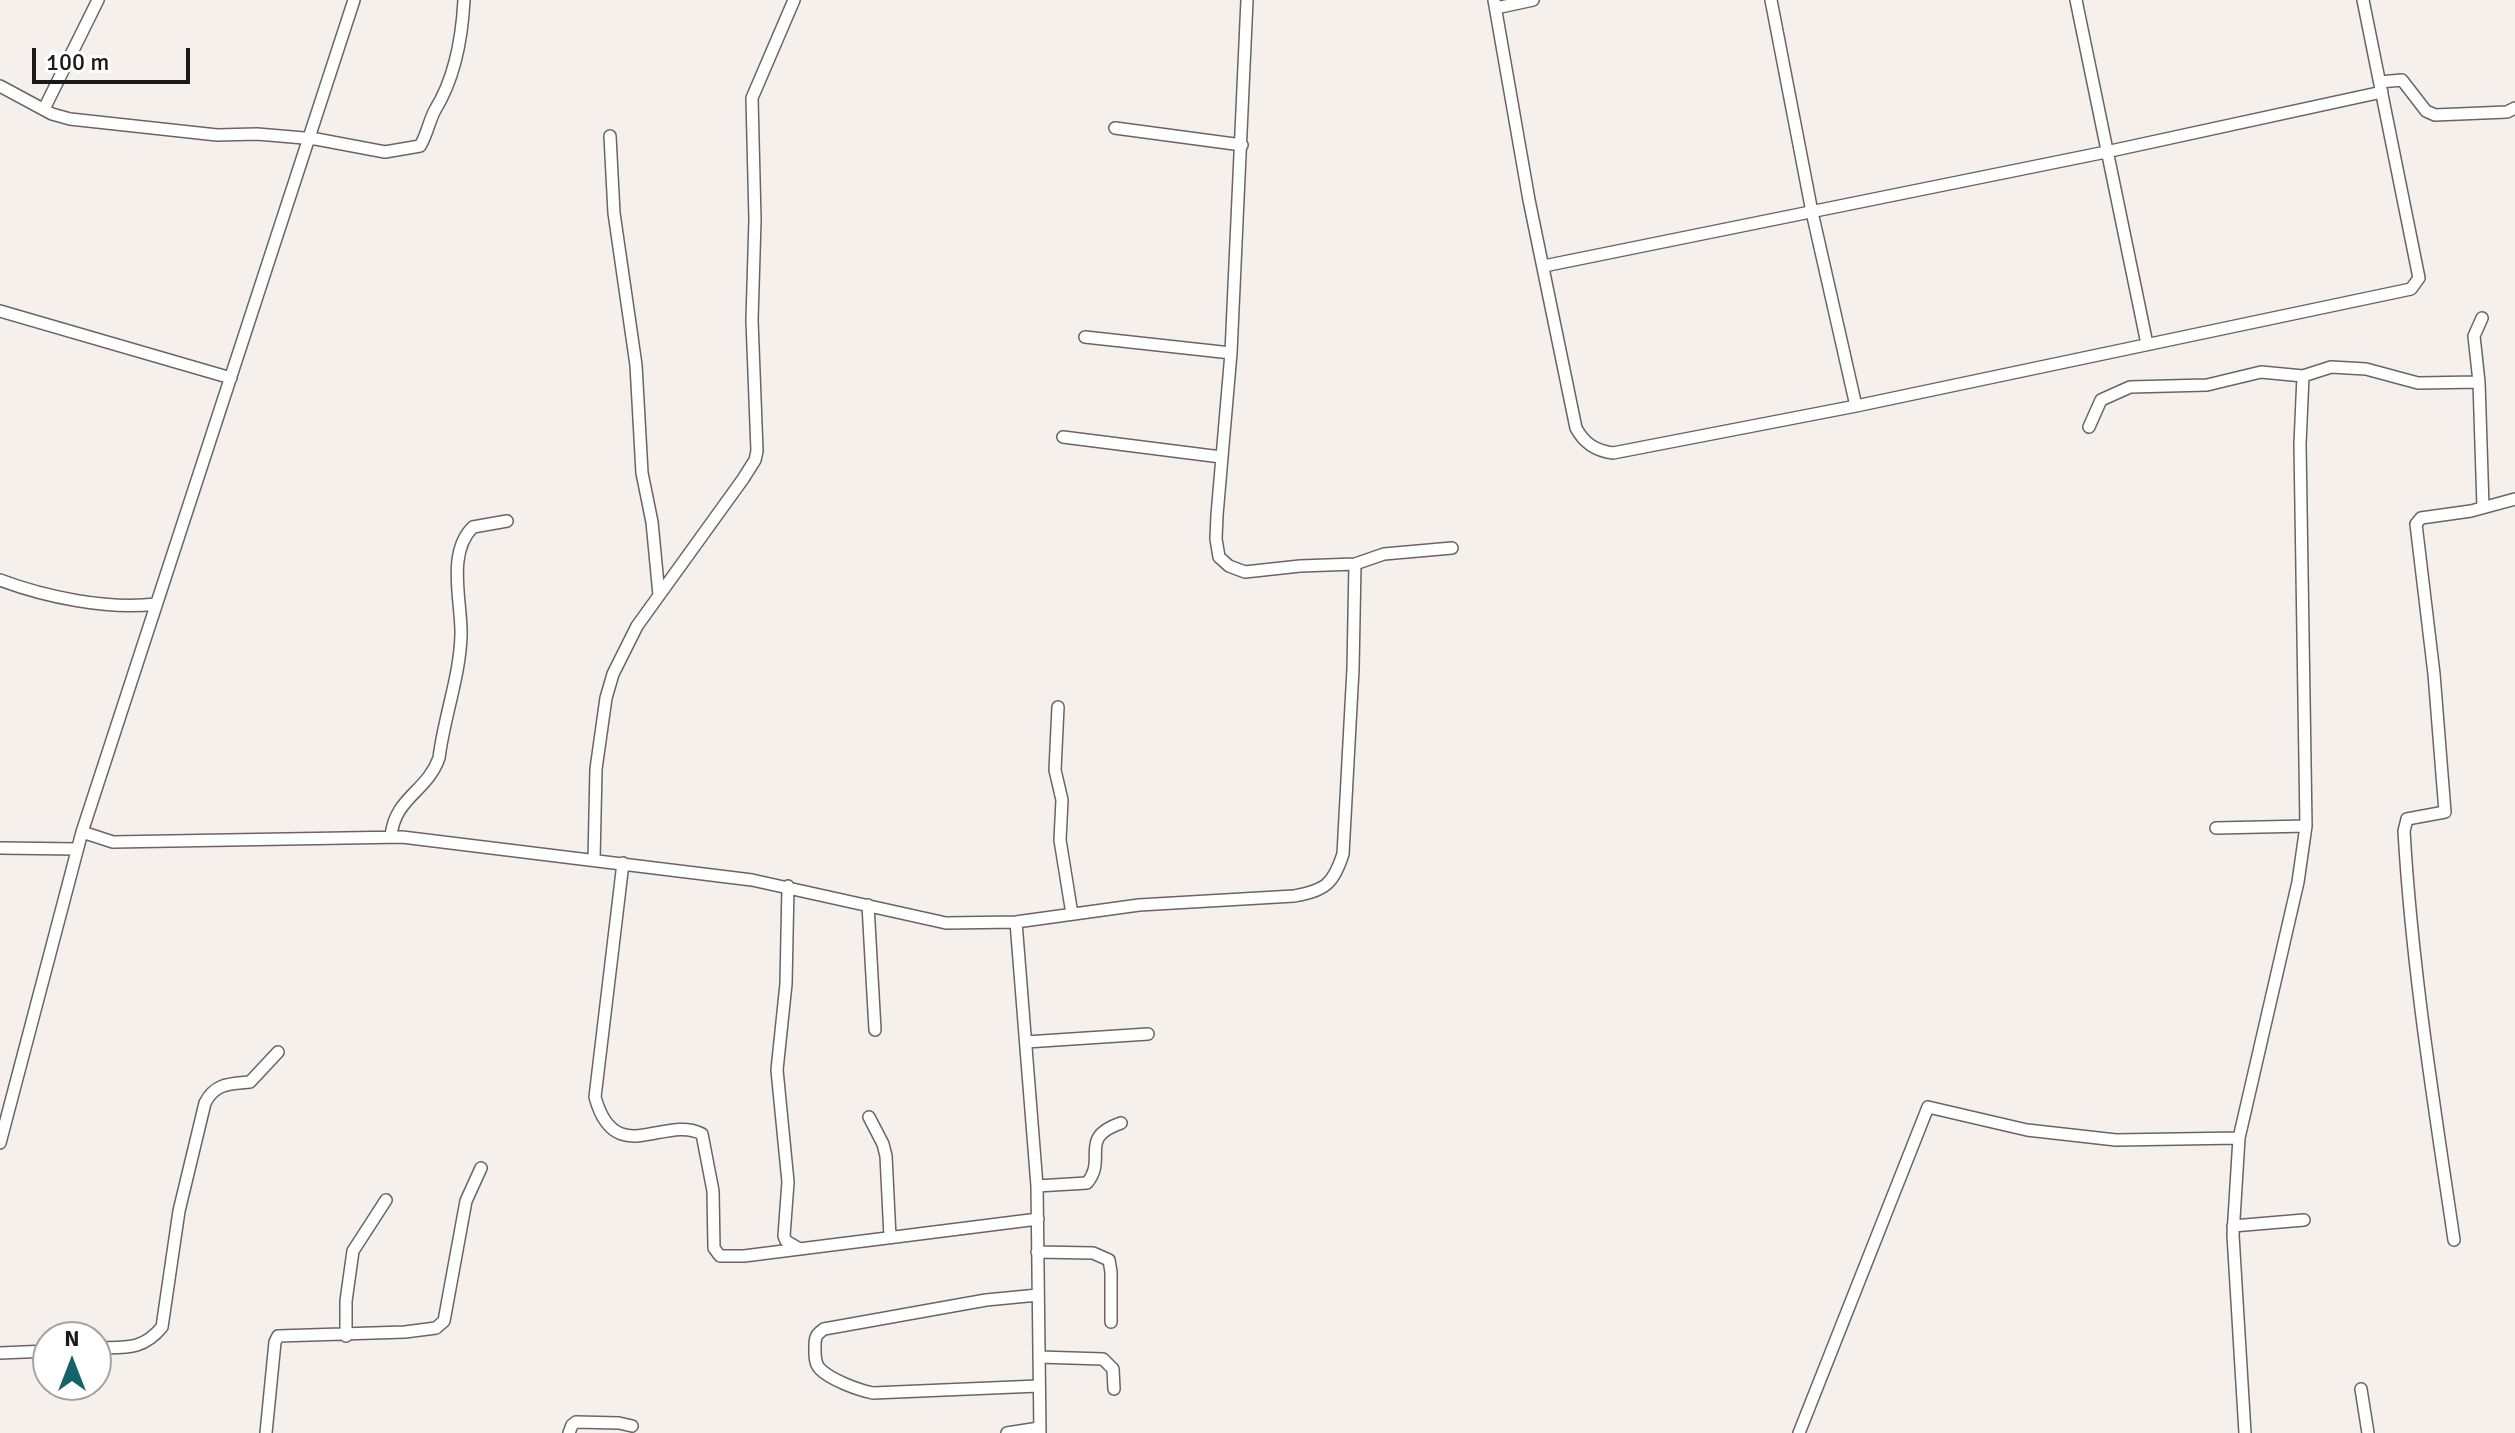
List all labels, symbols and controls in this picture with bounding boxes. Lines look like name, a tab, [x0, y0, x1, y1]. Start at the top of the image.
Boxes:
scale bar	[36, 32, 194, 82]
text: 100 m	[46, 47, 109, 77]
north arrow	[32, 1321, 112, 1401]
text: N	[64, 1325, 80, 1352]

